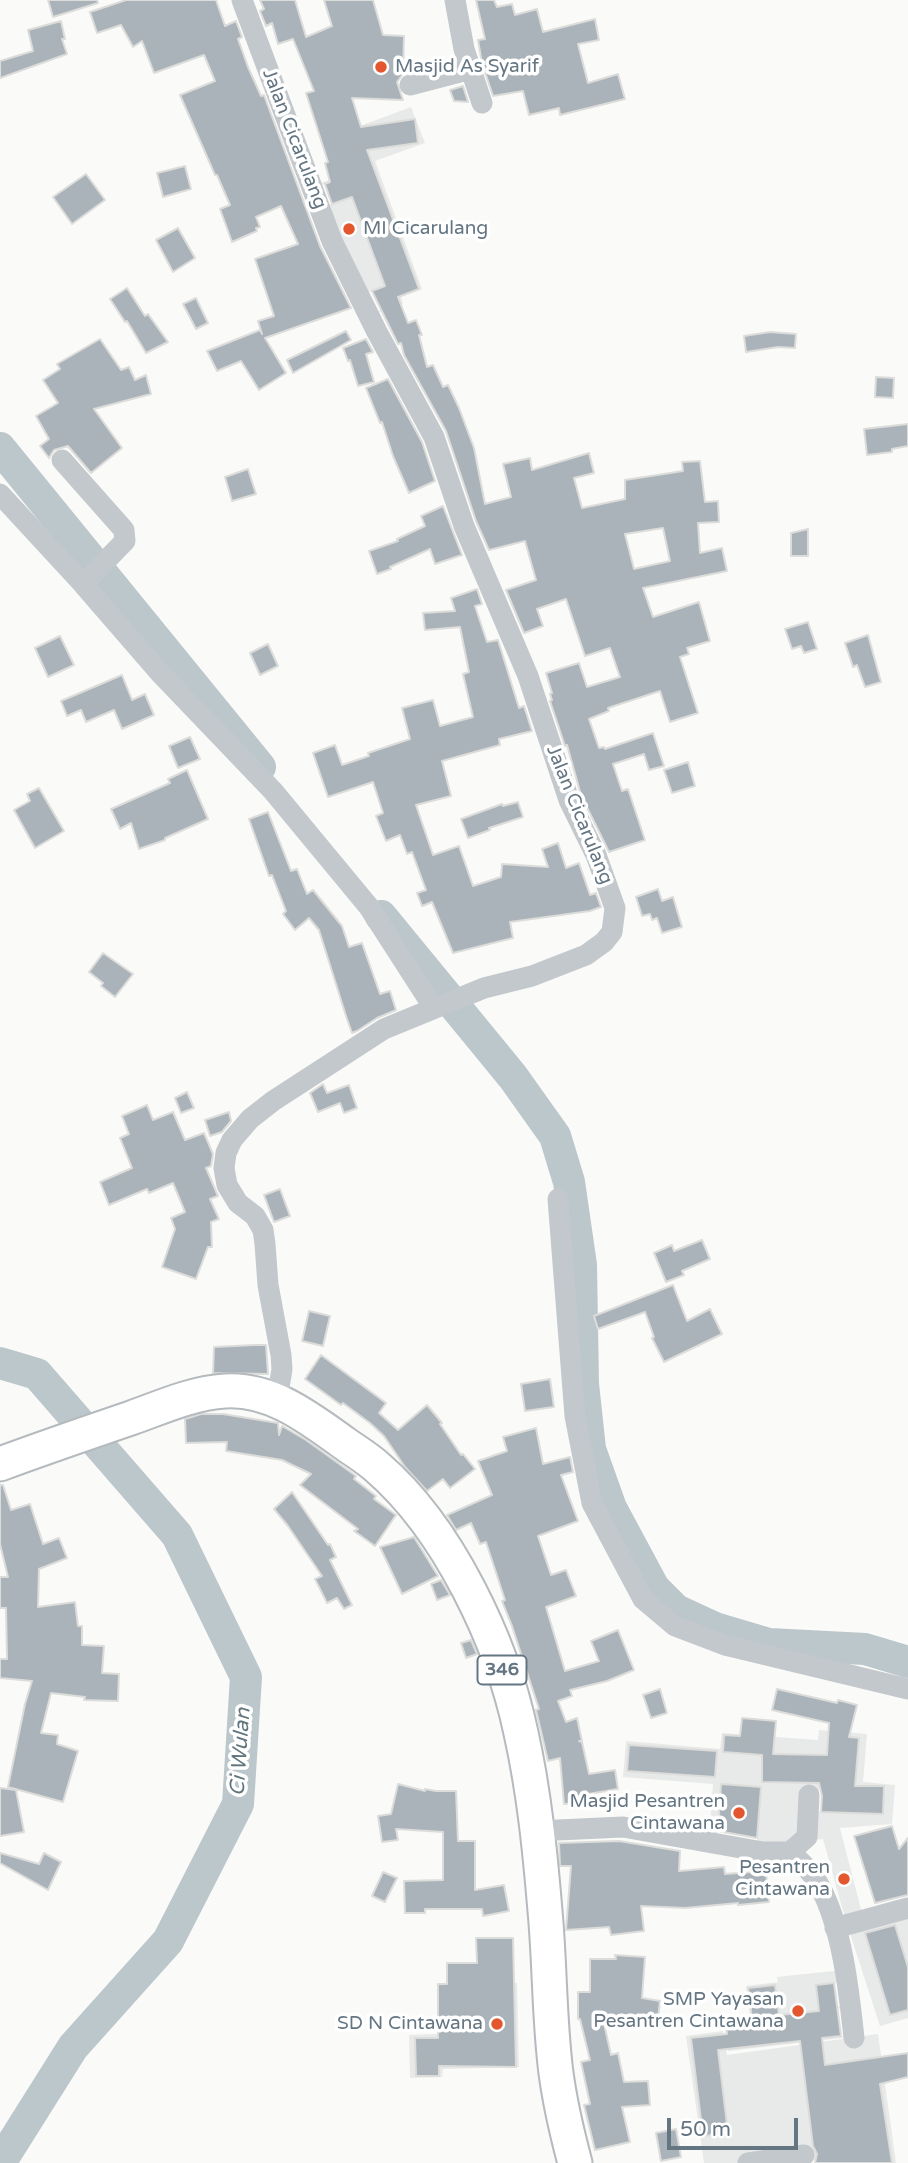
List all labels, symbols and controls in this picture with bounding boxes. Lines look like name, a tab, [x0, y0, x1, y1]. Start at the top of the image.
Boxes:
place label: Masjid As Syarif	[395, 56, 539, 78]
marker: Masjid As Syarif	[373, 59, 389, 75]
street label: Jalan Cicarulang	[257, 66, 331, 212]
place label: MI Cicarulang	[363, 218, 488, 240]
marker: MI Cicarulang	[341, 221, 357, 237]
street label: Jalan Cicarulang	[541, 742, 617, 888]
road number: 346	[477, 1656, 526, 1685]
water label: Ci Wulan	[225, 1707, 257, 1797]
place label: Masjid Pesantren Cintawana	[569, 1791, 725, 1835]
marker: Masjid Pesantren Cintawana	[731, 1805, 747, 1821]
place label: Pesantren Cintawana	[735, 1857, 830, 1901]
marker: Pesantren Cintawana	[836, 1871, 852, 1887]
place label: SMP Yayasan Pesantren Cintawana	[593, 1989, 784, 2033]
marker: SMP Yayasan Pesantren Cintawana	[790, 2003, 806, 2019]
place label: SD N Cintawana	[337, 2013, 483, 2035]
marker: SD N Cintawana	[489, 2016, 505, 2032]
scale bar	[670, 2104, 801, 2148]
text: 50 m	[680, 2117, 731, 2142]

